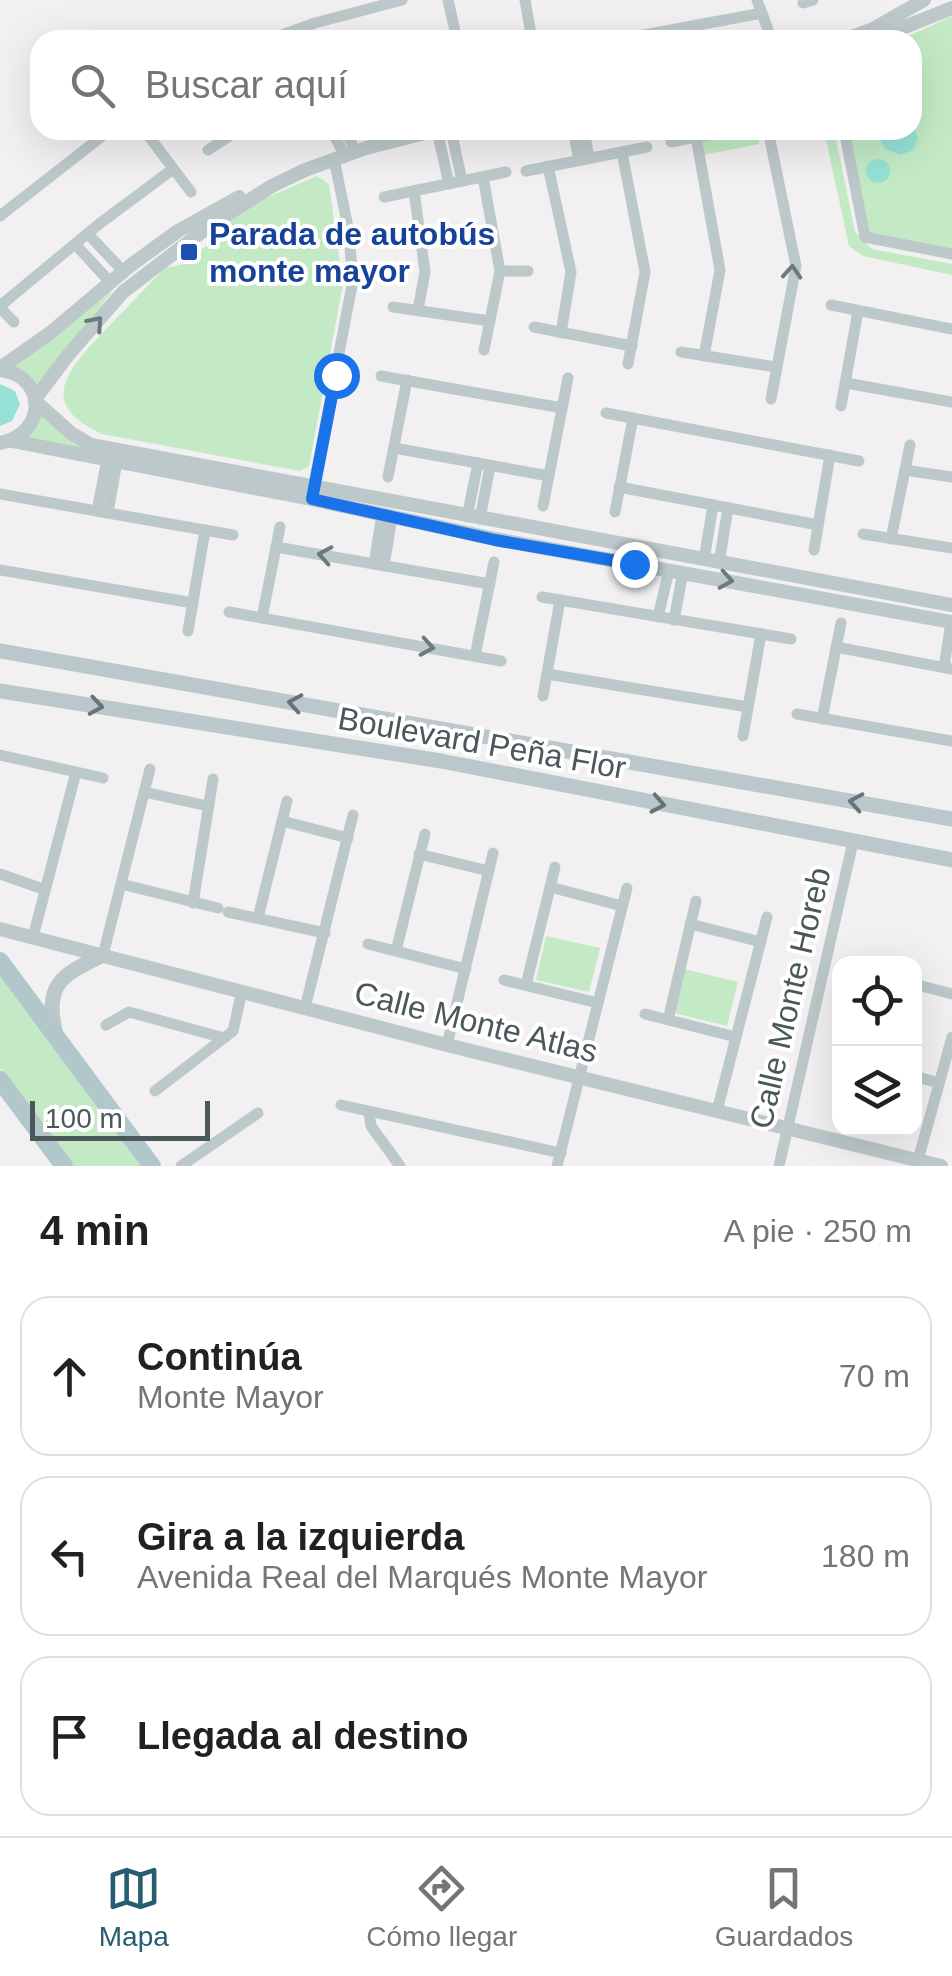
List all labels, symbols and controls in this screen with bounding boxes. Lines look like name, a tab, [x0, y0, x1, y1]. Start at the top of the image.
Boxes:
search box	[30, 30, 922, 140]
icon: search	[65, 58, 120, 113]
text: Buscar aquí	[145, 64, 348, 106]
place label: Parada de autobús monte mayor	[209, 216, 495, 289]
marker: Parada de autobús monte mayor	[178, 241, 200, 263]
one-way arrow	[781, 264, 803, 280]
one-way arrow	[85, 316, 103, 335]
route start	[314, 353, 360, 399]
route end	[612, 542, 658, 588]
one-way arrow	[316, 545, 333, 566]
one-way arrow	[717, 569, 734, 590]
one-way arrow	[419, 636, 435, 657]
one-way arrow	[286, 693, 303, 714]
one-way arrow	[88, 695, 105, 716]
street label: Boulevard Peña Flor	[335, 700, 629, 786]
one-way arrow	[649, 792, 666, 813]
one-way arrow	[848, 792, 864, 813]
street label: Calle Monte Horeb	[742, 864, 838, 1132]
map controls	[832, 956, 922, 1136]
button: locate	[832, 956, 922, 1046]
street label: Calle Monte Atlas	[351, 974, 601, 1070]
button: layers	[832, 1046, 922, 1136]
scale bar	[30, 1096, 210, 1140]
text: 100 m	[45, 1103, 123, 1134]
text: 4 min	[40, 1207, 150, 1254]
text: A pie · 250 m	[723, 1213, 912, 1249]
text: Continúa	[137, 1336, 302, 1378]
icon: ahead	[42, 1349, 97, 1404]
text: 70 m	[839, 1358, 910, 1394]
text: Monte Mayor	[137, 1379, 324, 1415]
text: Gira a la izquierda	[137, 1516, 464, 1558]
icon: left	[42, 1529, 97, 1584]
text: 180 m	[821, 1538, 910, 1574]
text: Avenida Real del Marqués Monte Mayor	[137, 1559, 707, 1595]
icon: arrive	[42, 1709, 97, 1764]
text: Llegada al destino	[137, 1715, 469, 1757]
tab: Mapa	[99, 1861, 169, 1953]
tab: Cómo llegar	[366, 1861, 517, 1953]
tab: Guardados	[715, 1861, 853, 1953]

